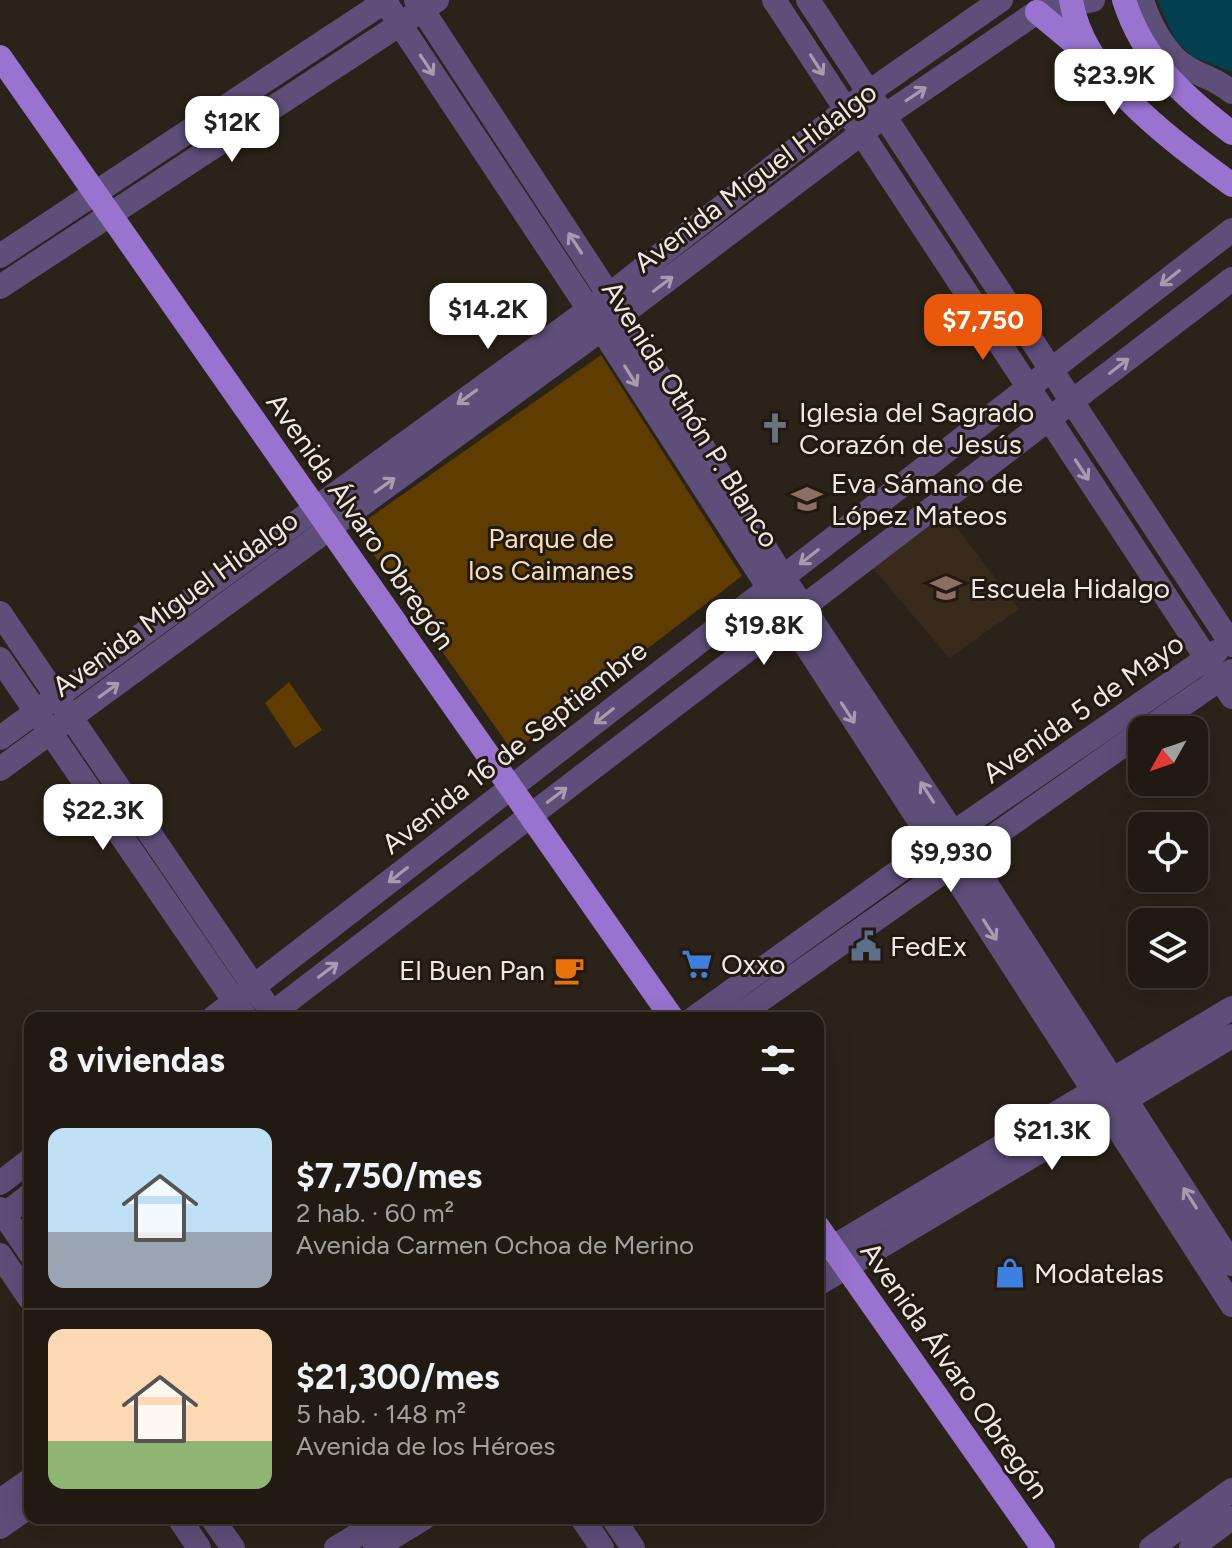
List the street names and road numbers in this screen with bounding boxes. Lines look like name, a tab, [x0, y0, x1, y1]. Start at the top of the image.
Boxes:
street label: Avenida Miguel Hidalgo	[627, 74, 883, 280]
street label: Avenida Othón P. Blanco	[595, 274, 787, 554]
street label: Avenida Álvaro Obregón	[260, 386, 462, 656]
street label: Avenida Miguel Hidalgo	[45, 502, 305, 704]
street label: Avenida 5 de Mayo	[976, 626, 1190, 790]
street label: Avenida 16 de Septiembre	[375, 633, 653, 861]
street label: Avenida Álvaro Obregón	[854, 1235, 1056, 1505]

